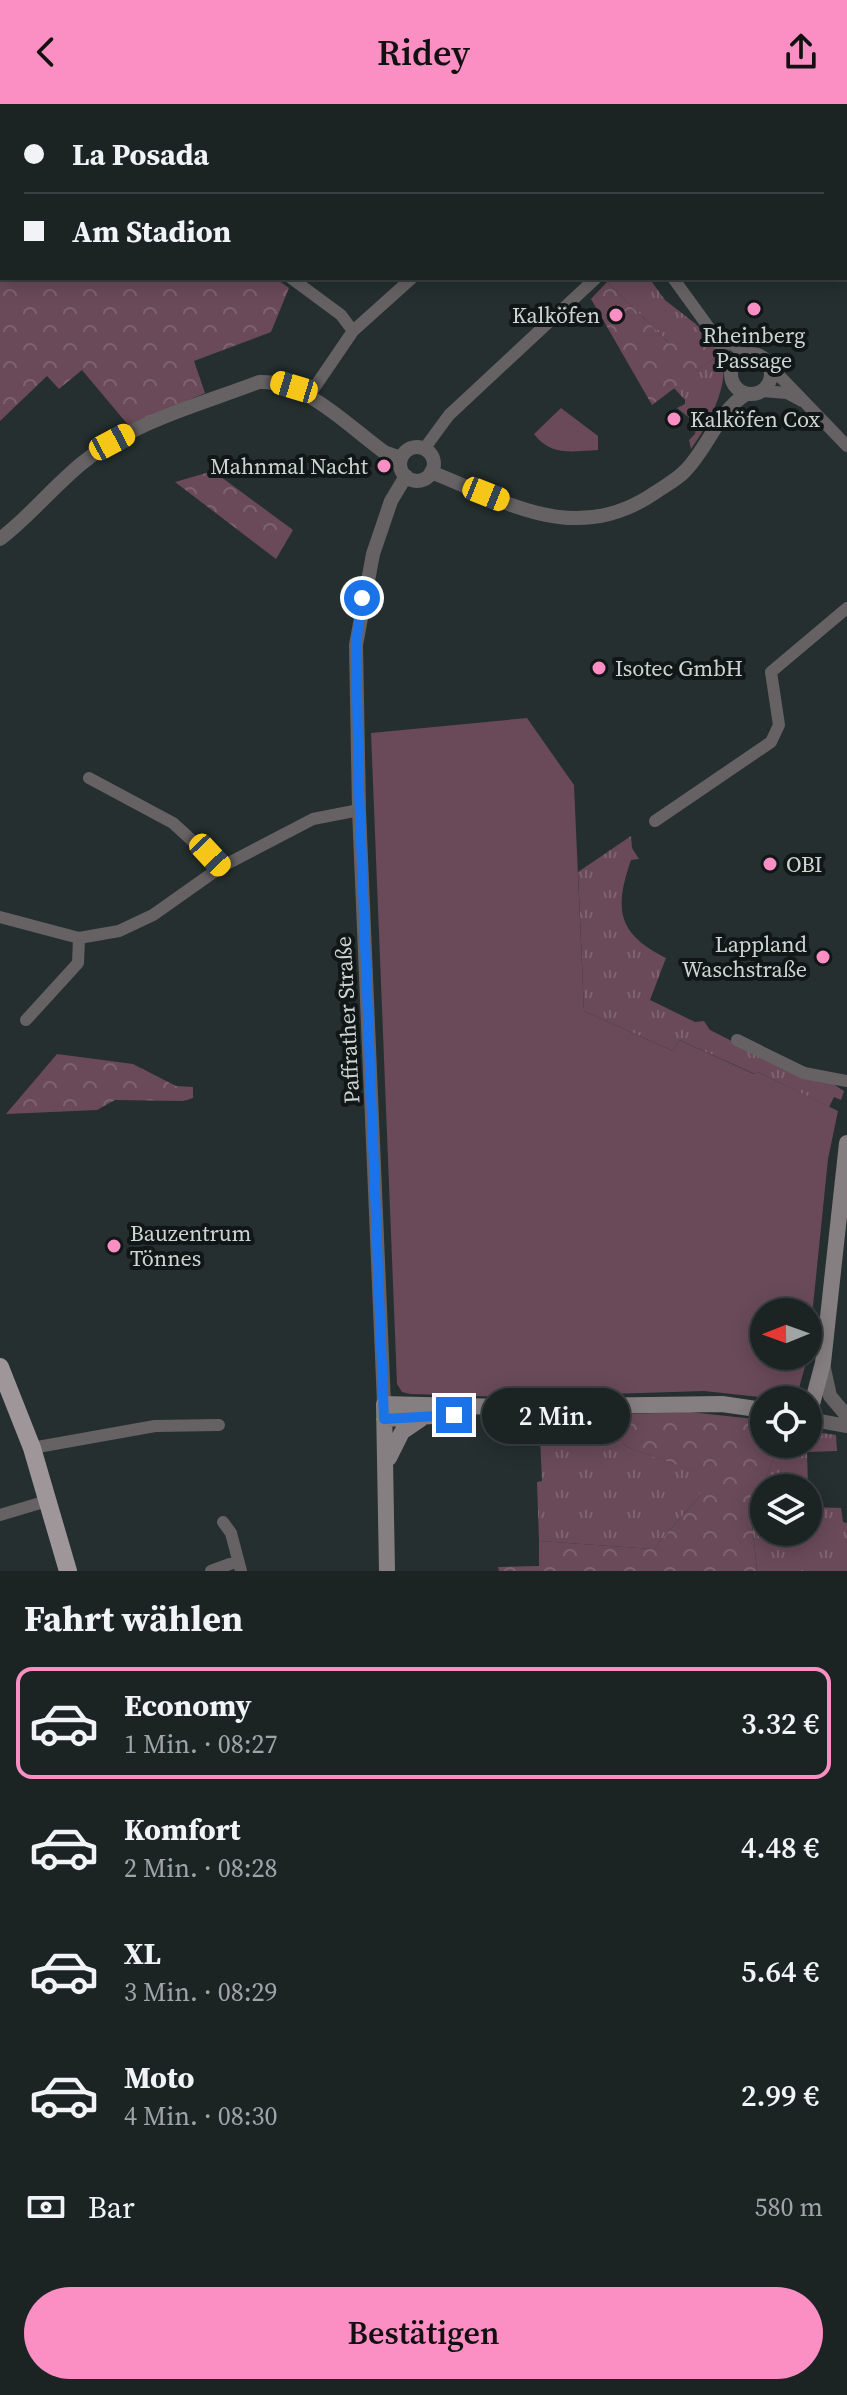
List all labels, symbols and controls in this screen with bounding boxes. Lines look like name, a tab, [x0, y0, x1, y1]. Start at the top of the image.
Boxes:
text: Ridey	[377, 28, 470, 77]
icon: back	[24, 30, 68, 74]
icon: share	[779, 30, 823, 74]
text: La Posada	[72, 134, 209, 175]
text: Am Stadion	[72, 211, 231, 252]
place label: Kalköfen	[512, 300, 600, 330]
marker: Rheinberg Passage	[745, 300, 763, 318]
marker: Kalköfen	[607, 306, 625, 324]
place label: Rheinberg Passage	[702, 320, 806, 375]
car	[268, 369, 320, 405]
place label: Kalköfen Cox	[690, 404, 821, 434]
marker: Kalköfen Cox	[665, 410, 683, 428]
car	[85, 420, 139, 464]
place label: Mahnmal Nacht	[210, 451, 369, 481]
marker: Mahnmal Nacht	[375, 457, 393, 475]
car	[459, 474, 513, 514]
route start	[344, 580, 380, 616]
place label: Isotec GmbH	[615, 653, 743, 683]
marker: Isotec GmbH	[590, 659, 608, 677]
car	[185, 829, 235, 881]
place label: OBI	[786, 849, 823, 879]
marker: OBI	[761, 855, 779, 873]
place label: Lappland Waschstraße	[682, 929, 808, 984]
street label: Paffrather Straße	[328, 936, 366, 1104]
marker: Lappland Waschstraße	[814, 948, 832, 966]
place label: Bauzentrum Tönnes	[130, 1218, 252, 1273]
marker: Bauzentrum Tönnes	[105, 1237, 123, 1255]
north arrow	[750, 1298, 822, 1370]
map controls	[750, 1298, 822, 1546]
button: locate	[750, 1386, 822, 1458]
callout: 2 Min.	[482, 1387, 630, 1443]
route end	[436, 1397, 472, 1433]
text: 2 Min.	[519, 1398, 593, 1434]
button: layers	[750, 1474, 822, 1546]
text: Fahrt wählen	[24, 1594, 243, 1643]
text: Economy	[124, 1685, 252, 1726]
icon: car	[28, 1687, 100, 1759]
text: 3.32 €	[741, 1703, 819, 1744]
text: 1 Min. · 08:27	[124, 1726, 278, 1762]
text: Komfort	[124, 1809, 241, 1850]
icon: car	[28, 1811, 100, 1883]
text: 4.48 €	[741, 1827, 819, 1868]
text: 2 Min. · 08:28	[124, 1850, 278, 1886]
text: XL	[124, 1933, 161, 1974]
icon: car	[28, 1935, 100, 2007]
text: 5.64 €	[741, 1951, 819, 1992]
text: 3 Min. · 08:29	[124, 1974, 278, 2010]
text: Moto	[124, 2057, 195, 2098]
icon: car	[28, 2059, 100, 2131]
text: 2.99 €	[741, 2075, 819, 2116]
text: 4 Min. · 08:30	[124, 2098, 278, 2134]
icon: cash	[24, 2185, 68, 2229]
text: Bar	[88, 2187, 135, 2228]
text: 580 m	[755, 2189, 823, 2225]
button: Bestätigen	[24, 2287, 823, 2379]

